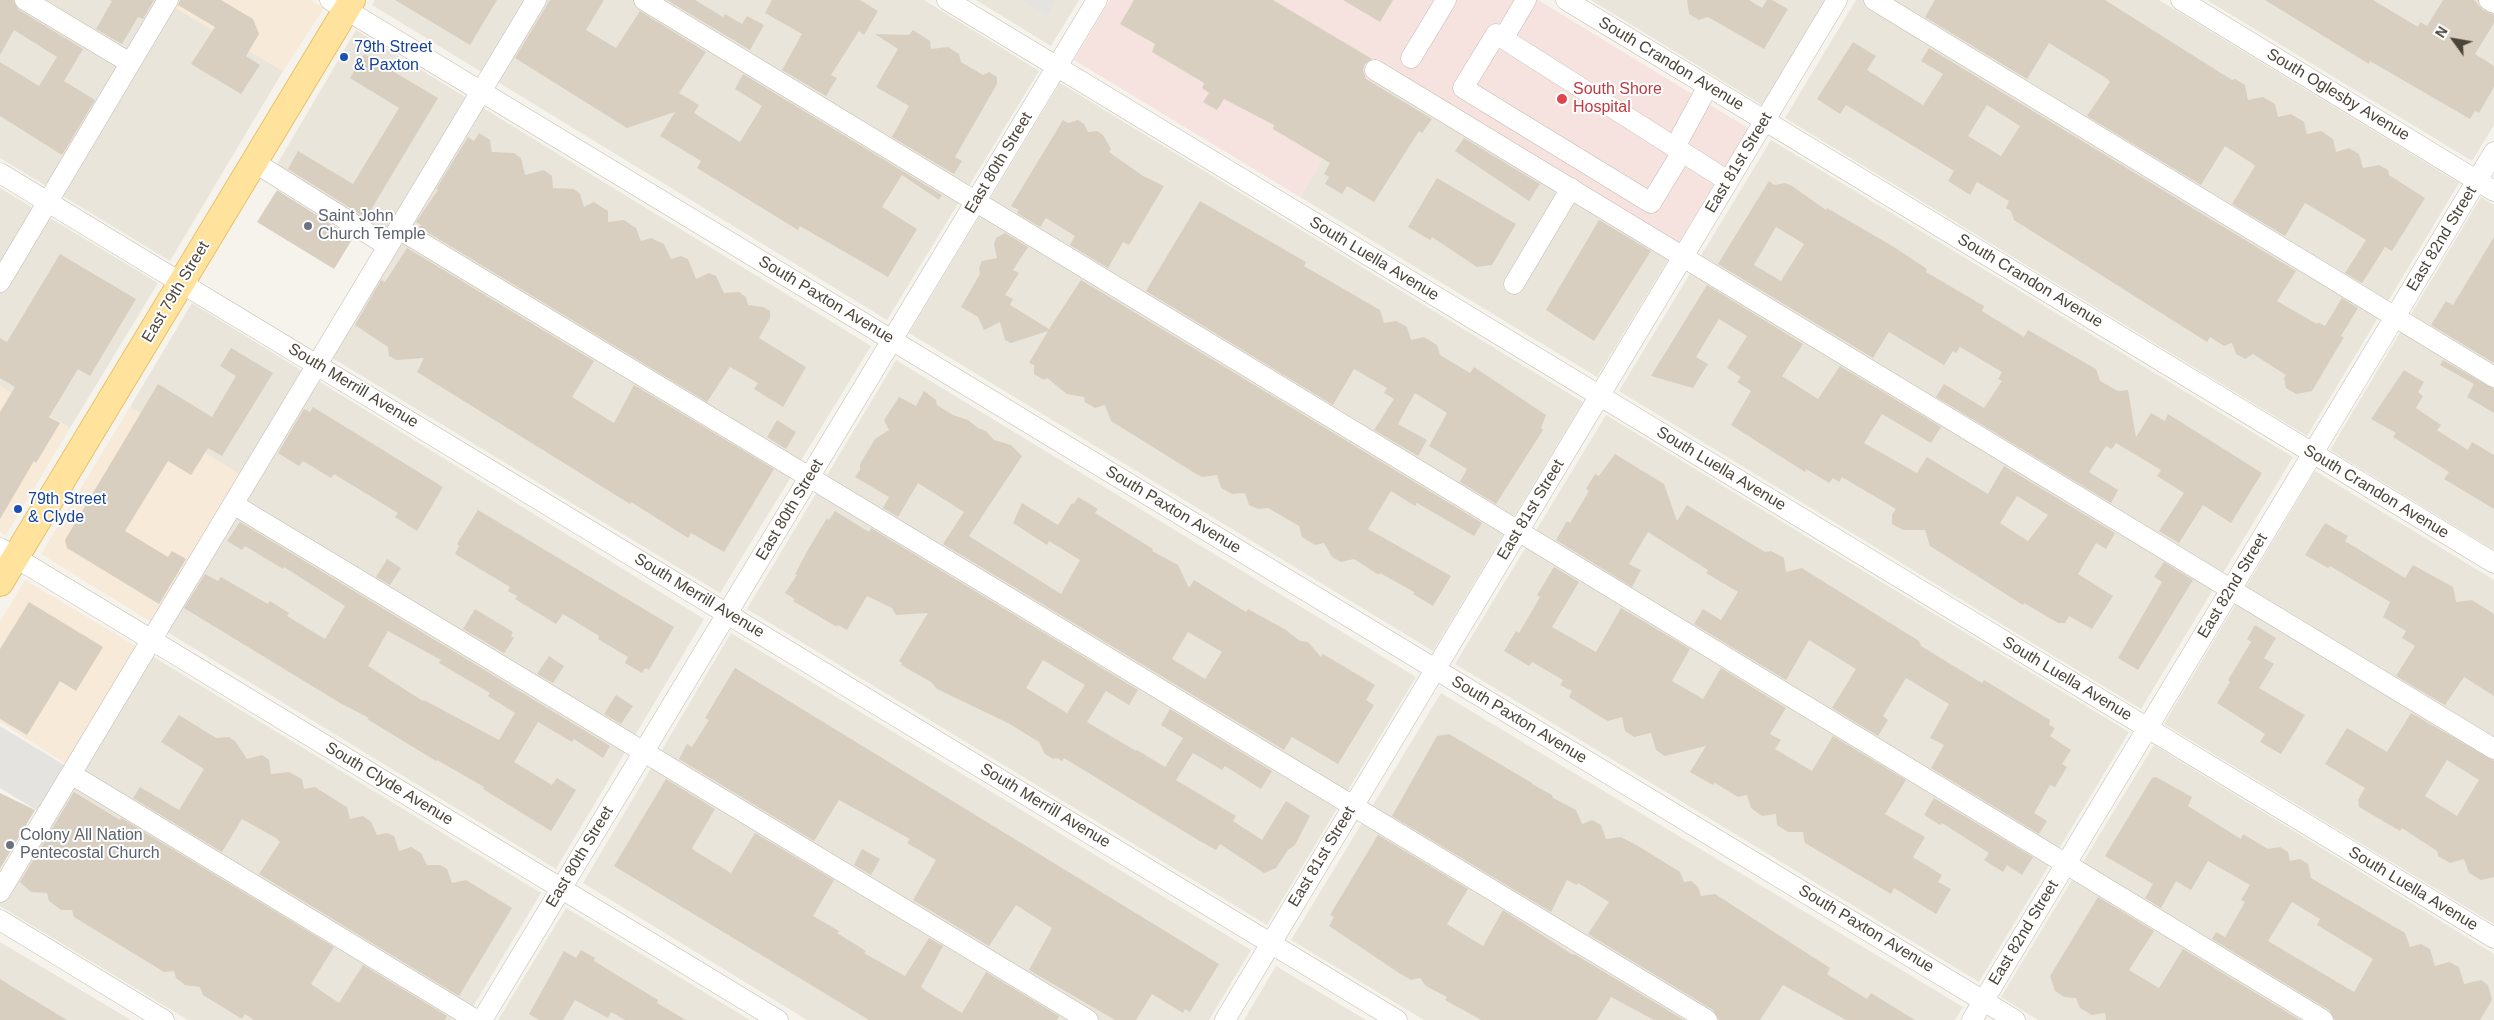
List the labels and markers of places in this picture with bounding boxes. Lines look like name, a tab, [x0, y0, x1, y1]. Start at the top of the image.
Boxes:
place label: 79th Street & Paxton	[354, 38, 432, 76]
marker: 79th Street & Paxton	[338, 51, 350, 63]
place label: South Shore Hospital	[1573, 80, 1662, 118]
marker: South Shore Hospital	[1555, 92, 1569, 106]
place label: Saint John Church Temple	[318, 207, 426, 245]
marker: Saint John Church Temple	[302, 220, 314, 232]
place label: 79th Street & Clyde	[28, 490, 106, 528]
marker: 79th Street & Clyde	[12, 503, 24, 515]
place label: Colony All Nation Pentecostal Church	[20, 826, 160, 864]
marker: Colony All Nation Pentecostal Church	[4, 839, 16, 851]

